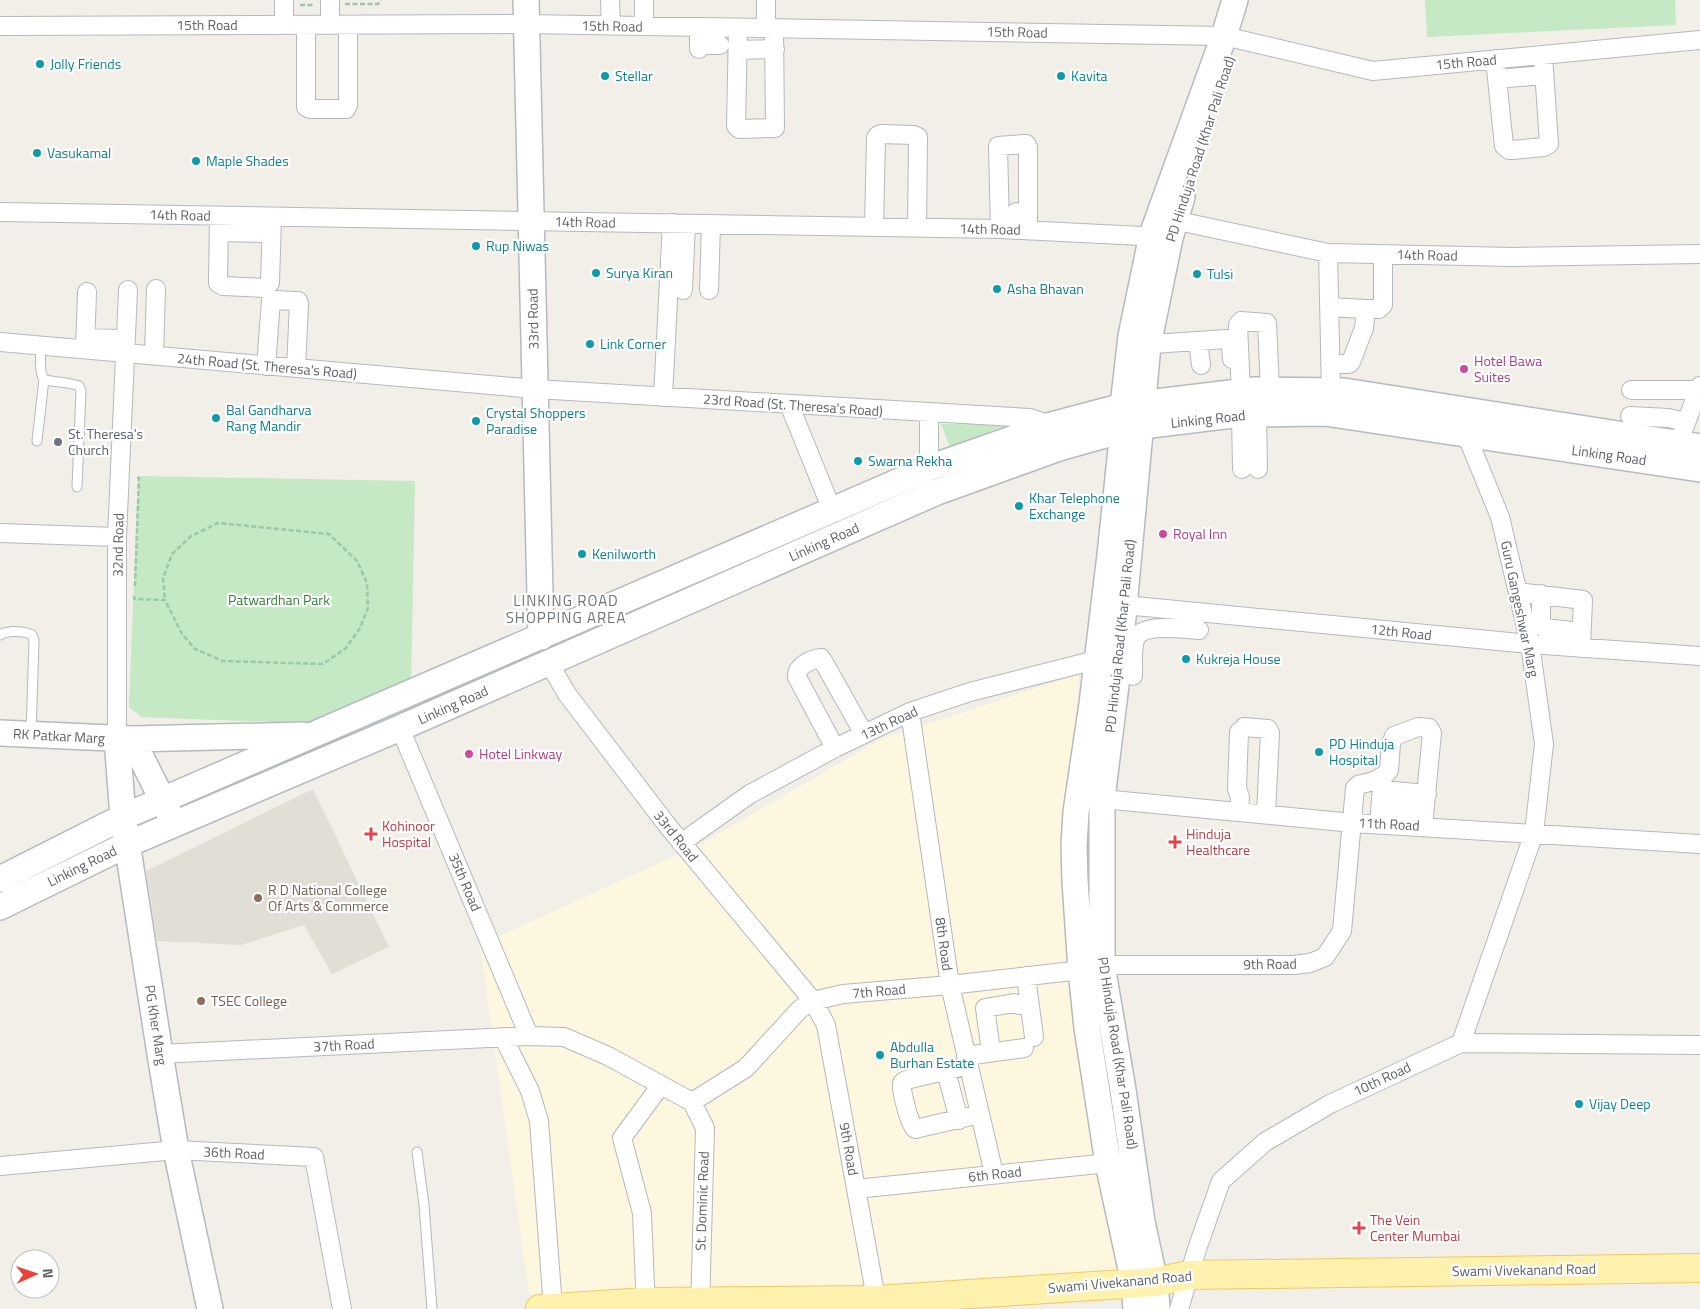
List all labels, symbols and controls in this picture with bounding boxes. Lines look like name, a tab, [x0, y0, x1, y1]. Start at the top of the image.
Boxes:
street label: 15th Road	[176, 14, 238, 35]
street label: 15th Road	[581, 14, 643, 37]
street label: 15th Road	[986, 20, 1048, 43]
street label: 15th Road	[1434, 48, 1498, 75]
place label: Jolly Friends	[50, 53, 121, 74]
street label: PD Hinduja Road (Khar Pali Road)	[1159, 53, 1240, 245]
marker: Jolly Friends	[34, 58, 46, 70]
place label: Stellar	[615, 65, 653, 86]
place label: Kavita	[1071, 65, 1108, 86]
marker: Stellar	[599, 70, 611, 82]
marker: Kavita	[1055, 70, 1067, 82]
place label: Vasukamal	[47, 142, 111, 163]
marker: Vasukamal	[31, 147, 43, 159]
place label: Maple Shades	[206, 150, 289, 171]
marker: Maple Shades	[190, 155, 202, 167]
street label: 14th Road	[149, 203, 211, 226]
street label: 14th Road	[554, 210, 616, 233]
street label: 14th Road	[959, 217, 1021, 240]
place label: Rup Niwas	[486, 235, 549, 256]
marker: Rup Niwas	[470, 240, 482, 252]
street label: 14th Road	[1396, 243, 1458, 266]
place label: Surya Kiran	[606, 262, 673, 283]
place label: Tulsi	[1207, 263, 1233, 284]
marker: Surya Kiran	[590, 267, 602, 279]
marker: Tulsi	[1191, 268, 1203, 280]
place label: Asha Bhavan	[1007, 278, 1084, 299]
marker: Asha Bhavan	[991, 283, 1003, 295]
street label: 33rd Road	[521, 288, 544, 350]
place label: Link Corner	[600, 333, 666, 354]
marker: Link Corner	[584, 338, 596, 350]
street label: 24th Road (St. Theresa's Road)	[176, 347, 358, 384]
place label: Hotel Bawa Suites	[1474, 350, 1542, 387]
marker: Hotel Bawa Suites	[1458, 363, 1470, 375]
street label: 23rd Road (St. Theresa's Road)	[703, 388, 884, 421]
place label: Bal Gandharva Rang Mandir	[226, 399, 312, 436]
place label: Crystal Shoppers Paradise	[486, 402, 586, 439]
street label: Linking Road	[1169, 404, 1246, 433]
marker: Bal Gandharva Rang Mandir	[210, 412, 222, 424]
marker: Crystal Shoppers Paradise	[470, 415, 482, 427]
place label: St. Theresa's Church	[68, 423, 143, 460]
marker: St. Theresa's Church	[52, 436, 64, 448]
street label: Linking Road	[1570, 439, 1648, 470]
place label: Swarna Rekha	[868, 450, 952, 471]
marker: Swarna Rekha	[852, 455, 864, 467]
place label: Khar Telephone Exchange	[1029, 487, 1120, 524]
marker: Khar Telephone Exchange	[1013, 500, 1025, 512]
street label: 32nd Road	[106, 513, 129, 577]
street label: Linking Road	[785, 517, 862, 566]
place label: Royal Inn	[1173, 523, 1227, 544]
marker: Royal Inn	[1157, 528, 1169, 540]
street label: PD Hinduja Road (Khar Pali Road)	[1099, 538, 1140, 734]
street label: Guru Gangeshwar Marg	[1496, 539, 1545, 679]
place label: Kenilworth	[592, 543, 656, 564]
marker: Kenilworth	[576, 548, 588, 560]
park label: Patwardhan Park	[228, 589, 330, 610]
district label: LINKING ROAD SHOPPING AREA	[506, 589, 626, 629]
street label: 12th Road	[1369, 618, 1433, 645]
place label: Kukreja House	[1196, 648, 1281, 669]
marker: Kukreja House	[1180, 653, 1192, 665]
street label: Linking Road	[414, 680, 491, 729]
street label: 13th Road	[856, 700, 921, 745]
street label: RK Patkar Marg	[12, 723, 106, 748]
place label: PD Hinduja Hospital	[1329, 733, 1394, 770]
place label: Hotel Linkway	[479, 743, 563, 764]
marker: PD Hinduja Hospital	[1313, 746, 1325, 758]
marker: Hotel Linkway	[463, 748, 475, 760]
street label: 33rd Road	[649, 805, 704, 866]
street label: 11th Road	[1358, 811, 1420, 836]
place label: Kohinoor Hospital	[382, 815, 435, 852]
place label: Hinduja Healthcare	[1186, 823, 1250, 860]
marker: Kohinoor Hospital	[364, 827, 378, 841]
marker: Hinduja Healthcare	[1168, 835, 1182, 849]
street label: Linking Road	[43, 840, 120, 891]
street label: 35th Road	[444, 849, 487, 914]
place label: R D National College Of Arts & Commerce	[268, 879, 389, 916]
marker: R D National College Of Arts & Commerce	[252, 892, 264, 904]
street label: 8th Road	[930, 916, 959, 972]
street label: 9th Road	[1243, 953, 1297, 974]
street label: PD Hinduja Road (Khar Pali Road)	[1093, 955, 1144, 1151]
street label: 7th Road	[851, 978, 907, 1003]
street label: PG Kher Marg	[140, 983, 173, 1067]
place label: TSEC College	[211, 990, 287, 1011]
marker: TSEC College	[195, 995, 207, 1007]
street label: 37th Road	[313, 1032, 375, 1057]
place label: Abdulla Burhan Estate	[890, 1036, 974, 1073]
marker: Abdulla Burhan Estate	[874, 1049, 886, 1061]
street label: 10th Road	[1349, 1056, 1414, 1101]
place label: Vijay Deep	[1589, 1093, 1651, 1114]
marker: Vijay Deep	[1573, 1098, 1585, 1110]
street label: 9th Road	[834, 1121, 864, 1177]
street label: 36th Road	[203, 1140, 265, 1165]
street label: St. Dominic Road	[689, 1151, 714, 1251]
street label: 6th Road	[967, 1160, 1023, 1187]
place label: The Vein Center Mumbai	[1370, 1209, 1460, 1246]
marker: The Vein Center Mumbai	[1352, 1221, 1366, 1235]
north arrow	[10, 1249, 60, 1299]
street label: Swami Vivekanand Road	[1452, 1258, 1596, 1281]
street label: Swami Vivekanand Road	[1047, 1265, 1193, 1298]
text: N	[38, 1268, 59, 1279]

